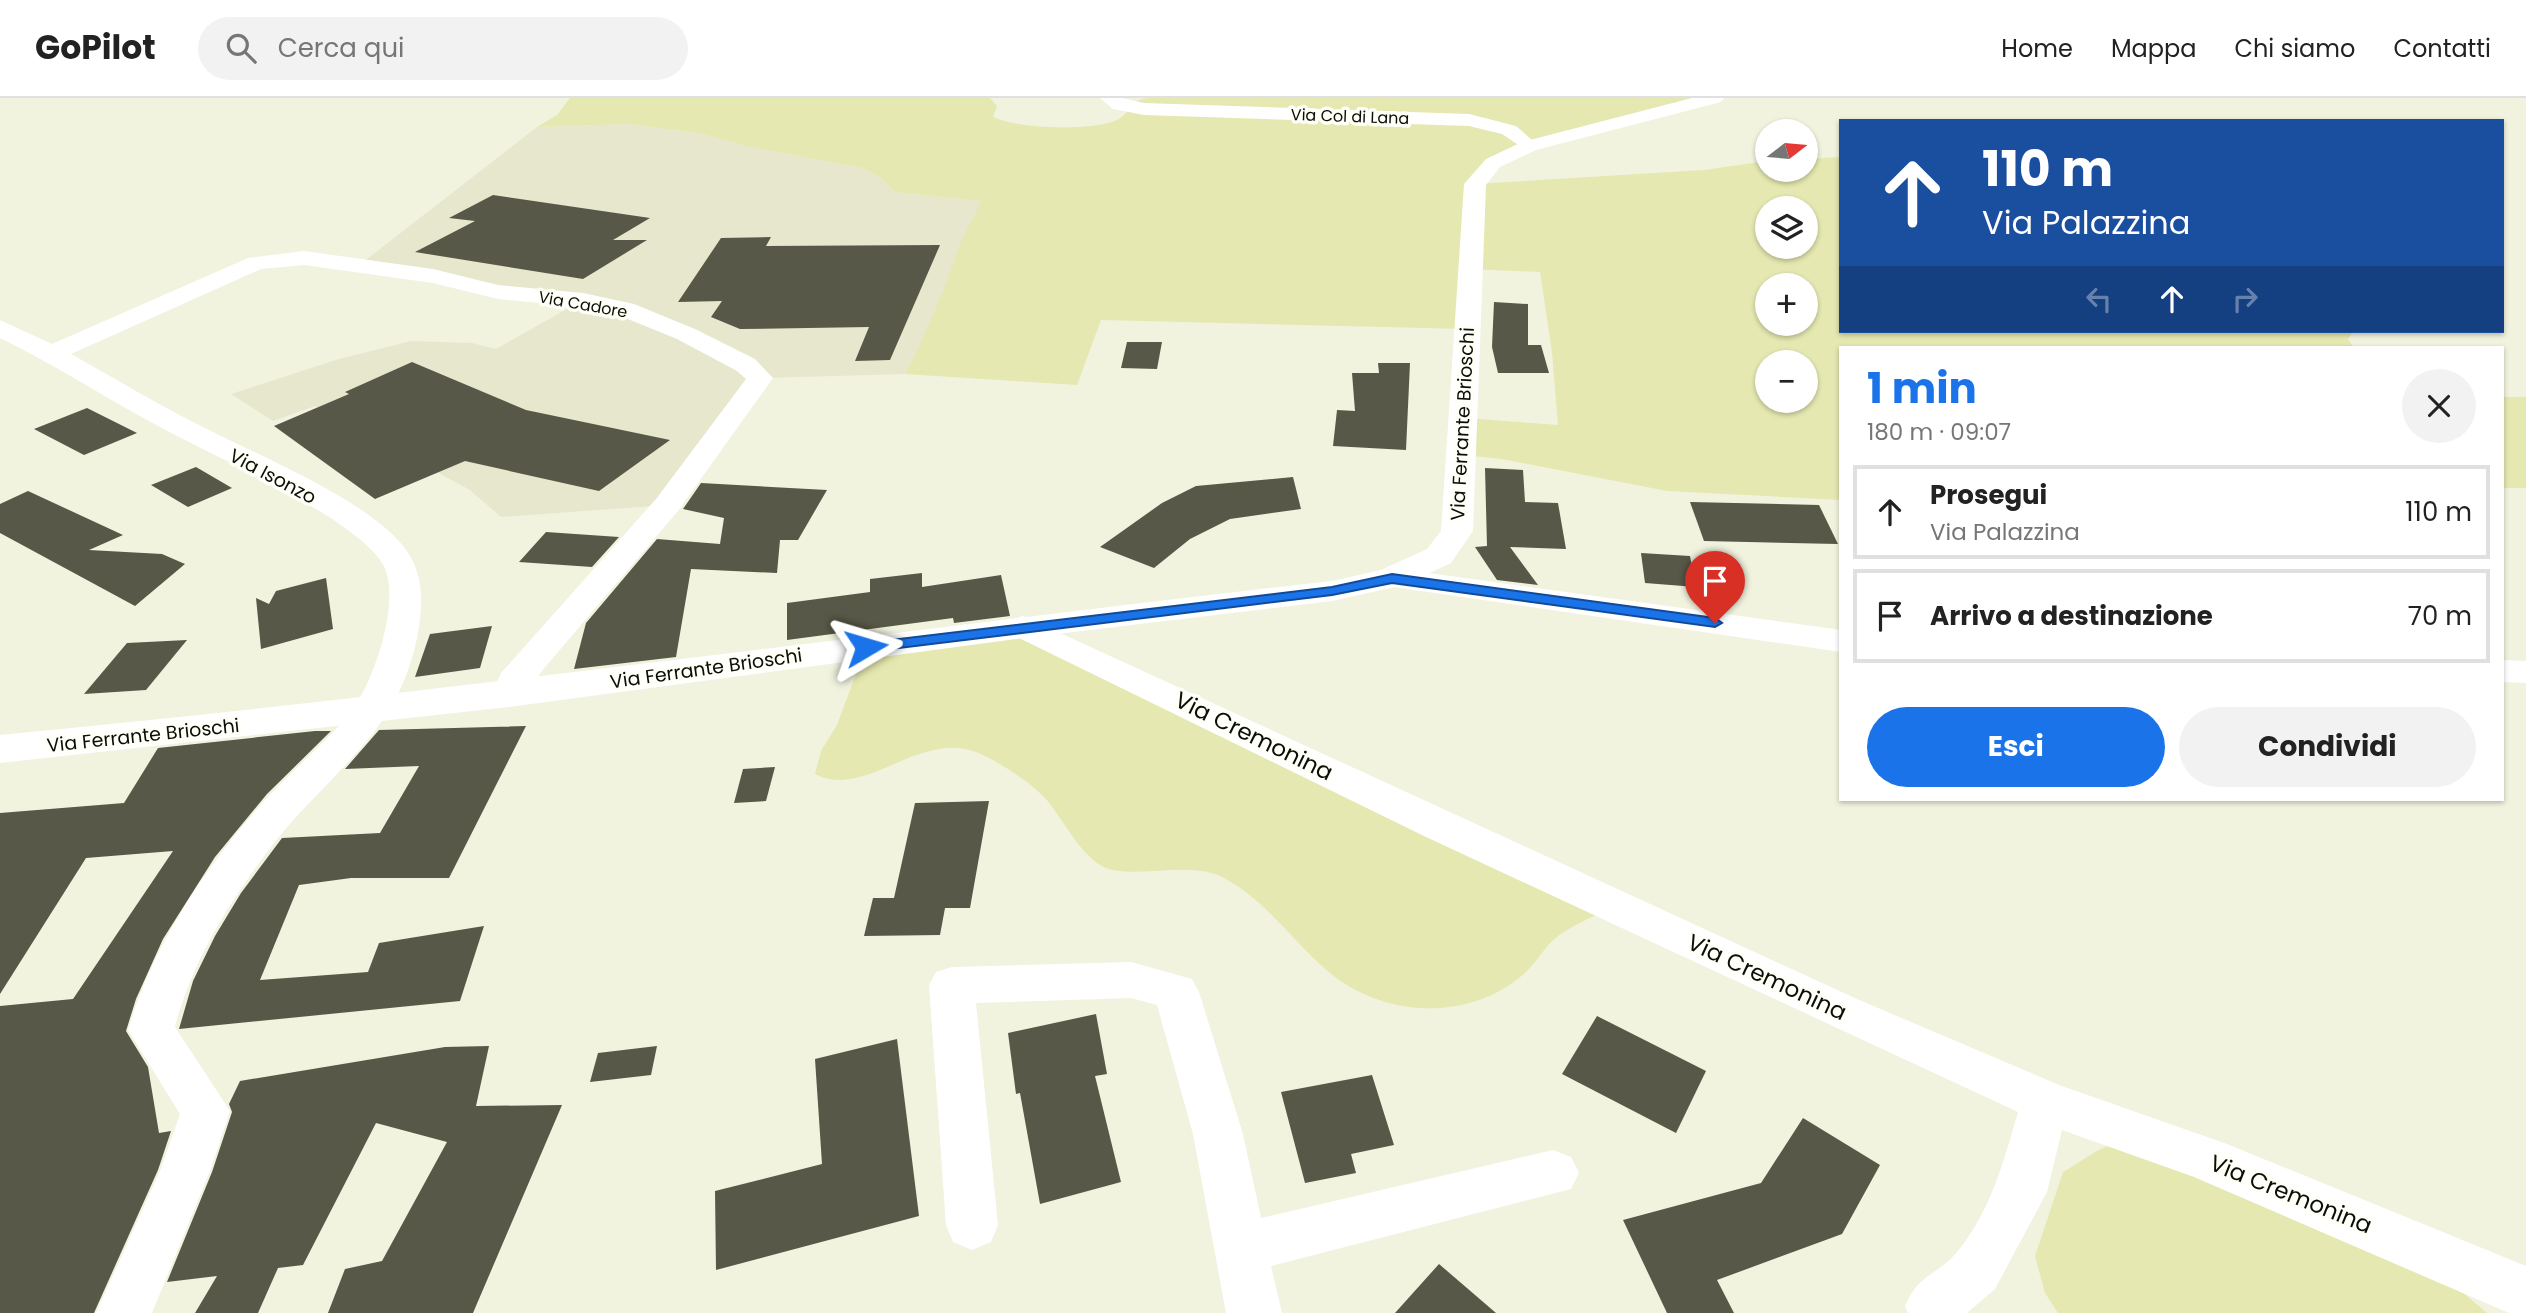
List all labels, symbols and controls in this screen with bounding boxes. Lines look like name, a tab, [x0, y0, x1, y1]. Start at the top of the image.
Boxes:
search box	[198, 17, 688, 80]
text: GoPilot	[35, 24, 156, 71]
icon: search	[222, 29, 260, 67]
text: Cerca qui	[278, 30, 404, 66]
text: Home	[2001, 32, 2073, 65]
text: Mappa	[2111, 32, 2196, 65]
text: Chi siamo	[2234, 32, 2355, 65]
text: Contatti	[2393, 32, 2491, 65]
street label: Via Col di Lana	[1290, 103, 1410, 130]
north arrow	[1755, 119, 1818, 182]
map controls	[1755, 119, 1818, 413]
text: 110 m	[1982, 135, 2113, 203]
icon: ahead	[1867, 147, 1958, 238]
button: layers	[1755, 196, 1818, 259]
text: Via Palazzina	[1982, 200, 2190, 245]
button: +	[1755, 273, 1818, 336]
icon: left	[2080, 280, 2118, 318]
icon: ahead	[2153, 280, 2191, 318]
icon: right	[2226, 280, 2264, 318]
street label: Via Cadore	[537, 285, 629, 324]
street label: Via Ferrante Brioschi	[1444, 327, 1481, 521]
button: −	[1755, 350, 1818, 413]
text: 1 min	[1867, 359, 1977, 418]
button: close	[2402, 369, 2476, 443]
text: 180 m · 09:07	[1867, 416, 2011, 448]
street label: Via Isonzo	[224, 442, 321, 511]
text: Prosegui	[1930, 477, 2047, 513]
icon: ahead	[1871, 493, 1909, 531]
text: 110 m	[2405, 494, 2472, 530]
text: Via Palazzina	[1930, 516, 2080, 548]
pin	[1685, 551, 1745, 623]
icon: arrive	[1696, 562, 1734, 600]
icon: arrive	[1871, 597, 1909, 635]
text: Arrivo a destinazione	[1930, 598, 2213, 634]
text: 70 m	[2408, 598, 2472, 634]
position arrow	[829, 610, 903, 684]
street label: Via Ferrante Brioschi	[608, 642, 804, 695]
street label: Via Cremonina	[1169, 684, 1339, 788]
button: Esci	[1867, 707, 2165, 787]
button: Condividi	[2179, 707, 2476, 787]
street label: Via Ferrante Brioschi	[45, 712, 241, 759]
street label: Via Cremonina	[1682, 926, 1852, 1028]
street label: Via Cremonina	[2205, 1147, 2377, 1241]

